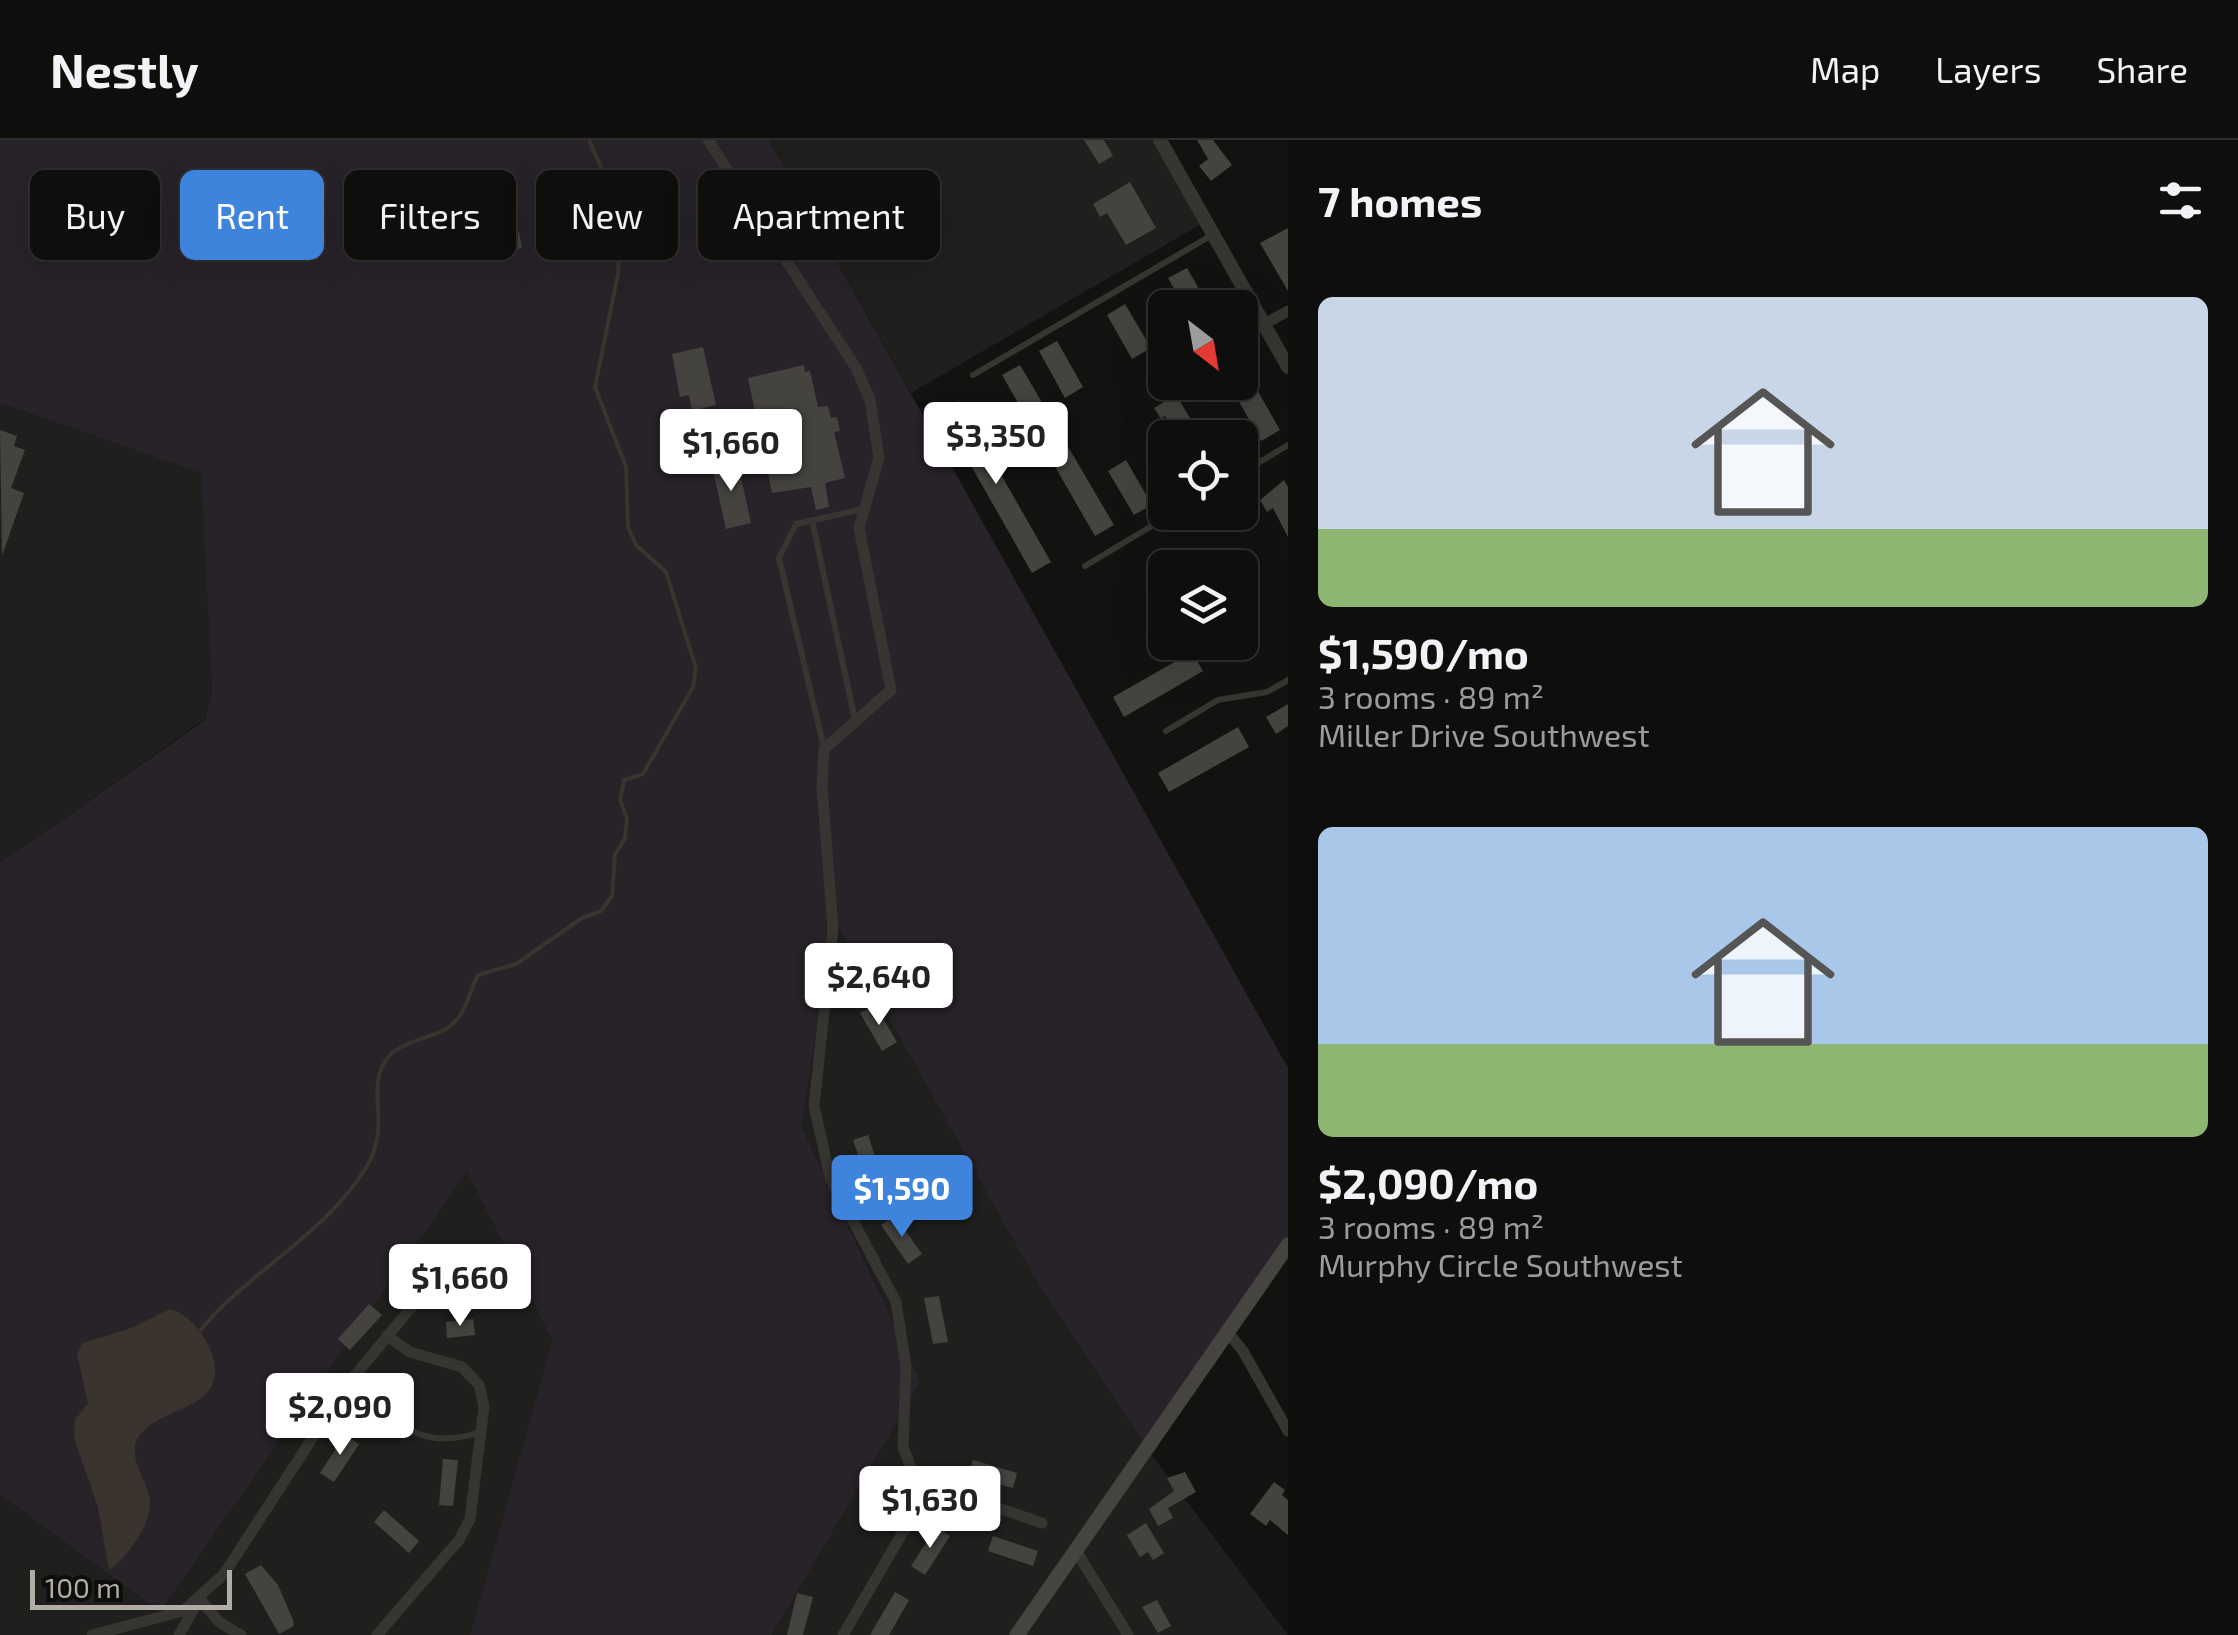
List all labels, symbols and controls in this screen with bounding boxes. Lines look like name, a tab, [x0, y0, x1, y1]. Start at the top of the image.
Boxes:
text: Nestly	[50, 40, 199, 98]
text: Map	[1810, 48, 1880, 90]
text: Layers	[1935, 48, 2041, 90]
text: Share	[2096, 48, 2188, 90]
chip: Buy	[30, 170, 160, 260]
chip: Rent	[180, 170, 324, 260]
chip: Filters	[344, 170, 516, 260]
chip: New	[536, 170, 678, 260]
chip: Apartment	[698, 170, 940, 260]
icon: filters	[2153, 173, 2208, 228]
text: 7 homes	[1318, 175, 1482, 225]
north arrow	[1148, 290, 1258, 400]
map controls	[1148, 290, 1258, 660]
icon: home	[1673, 362, 1853, 542]
pin: $3,350	[915, 402, 1077, 487]
pin: $1,660	[650, 409, 812, 494]
text: $3,350	[946, 415, 1046, 453]
button: locate	[1148, 420, 1258, 530]
text: $1,660	[682, 422, 780, 460]
button: layers	[1148, 550, 1258, 660]
text: $1,590/mo	[1318, 627, 1529, 677]
text: 3 rooms · 89 m²	[1318, 677, 1544, 715]
text: Miller Drive Southwest	[1318, 715, 1650, 753]
icon: home	[1673, 892, 1853, 1072]
pin: $2,640	[798, 943, 960, 1028]
text: $2,640	[827, 956, 931, 994]
pin: $1,590	[821, 1155, 983, 1240]
text: $2,090/mo	[1318, 1157, 1538, 1207]
text: $1,590	[854, 1168, 950, 1206]
text: 3 rooms · 89 m²	[1318, 1207, 1544, 1245]
pin: $1,660	[379, 1244, 541, 1329]
text: Murphy Circle Southwest	[1318, 1245, 1683, 1283]
text: $1,660	[411, 1257, 509, 1295]
pin: $2,090	[259, 1373, 421, 1458]
text: $2,090	[288, 1386, 392, 1424]
pin: $1,630	[849, 1466, 1011, 1551]
text: $1,630	[881, 1479, 979, 1517]
scale bar	[30, 1565, 232, 1610]
text: 100 m	[45, 1570, 121, 1604]

